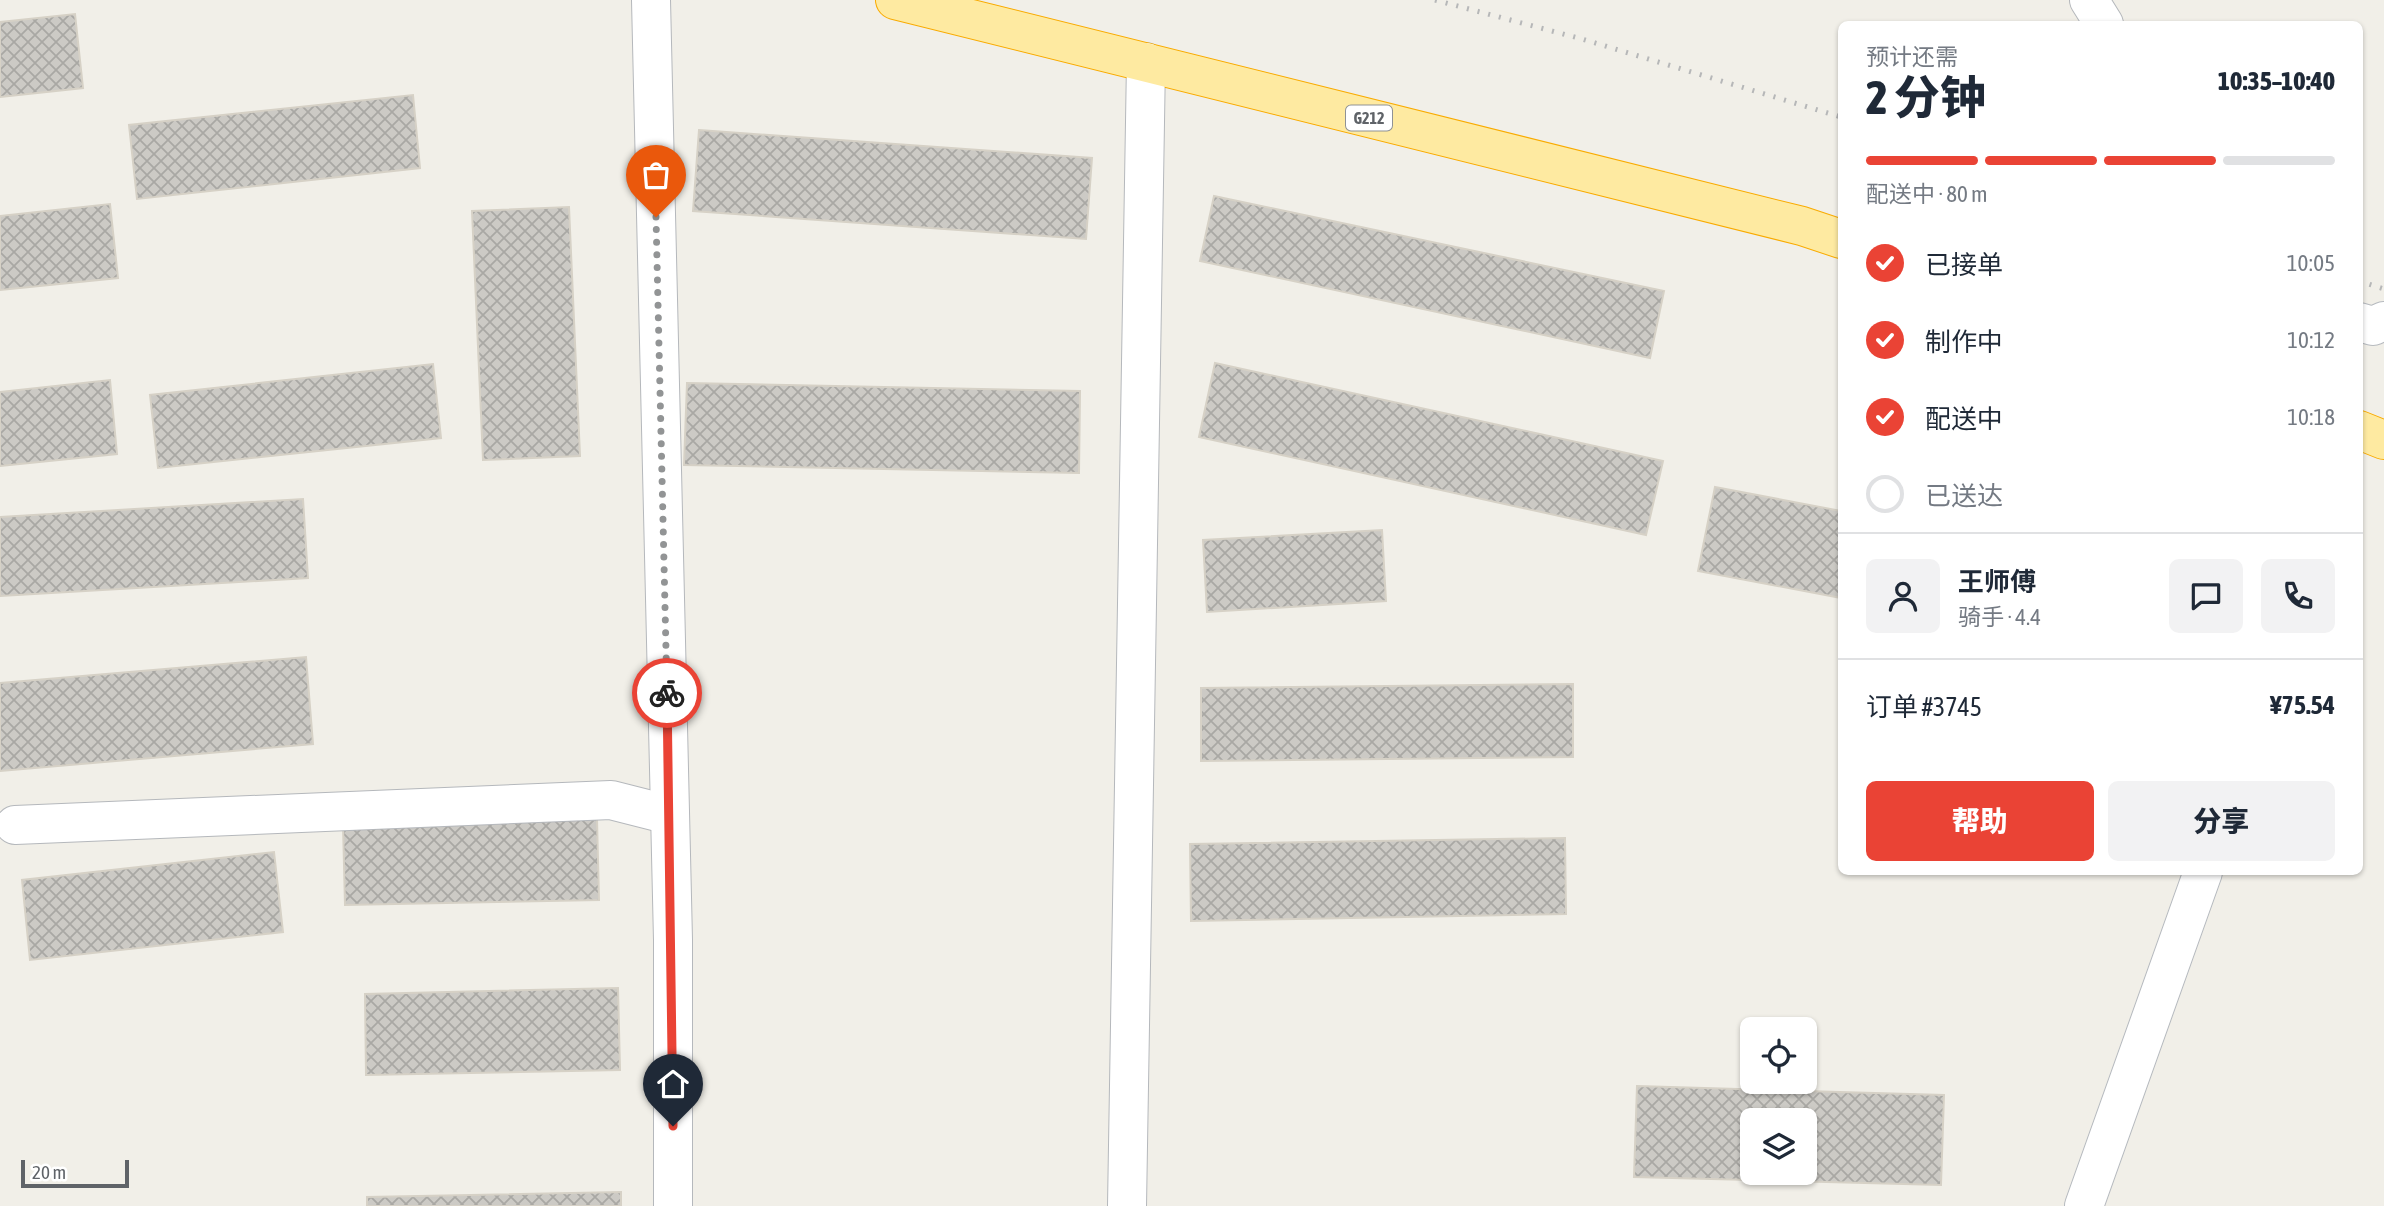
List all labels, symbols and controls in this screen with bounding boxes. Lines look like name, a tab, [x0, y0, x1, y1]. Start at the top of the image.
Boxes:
text: 预计还需	[1866, 44, 1958, 70]
text: 10:35–10:40	[2218, 66, 2335, 96]
text: 2 分钟	[1866, 71, 1986, 124]
road number: G212	[1346, 106, 1392, 130]
pin	[626, 145, 686, 217]
icon: bag	[637, 156, 675, 194]
text: 配送中 · 80 m	[1866, 181, 1988, 207]
icon: check	[1866, 244, 1904, 282]
text: 已接单	[1925, 250, 2003, 280]
text: 10:05	[2287, 250, 2335, 276]
icon: check	[1866, 321, 1904, 359]
text: 制作中	[1925, 327, 2003, 357]
text: 10:12	[2287, 327, 2335, 353]
icon: check	[1866, 398, 1904, 436]
text: 配送中	[1925, 404, 2003, 434]
text: 10:18	[2287, 404, 2335, 430]
text: 已送达	[1925, 481, 2003, 511]
button: person	[1866, 559, 1940, 633]
button: chat	[2169, 559, 2243, 633]
button: phone	[2261, 559, 2335, 633]
text: 王师傅	[1958, 567, 2036, 597]
text: 骑手 · 4.4	[1958, 604, 2041, 630]
courier	[632, 658, 702, 728]
icon: bike	[648, 674, 686, 712]
text: ¥75.54	[2270, 690, 2335, 720]
text: 订单 #3745	[1866, 692, 1982, 722]
button: 帮助	[1866, 781, 2094, 861]
button: 分享	[2108, 781, 2335, 861]
map controls	[1740, 1017, 1817, 1185]
button: locate	[1740, 1017, 1817, 1094]
pin	[643, 1054, 703, 1126]
icon: home	[654, 1065, 692, 1103]
button: layers	[1740, 1108, 1817, 1185]
scale bar	[21, 1157, 130, 1189]
text: 20 m	[32, 1161, 66, 1183]

